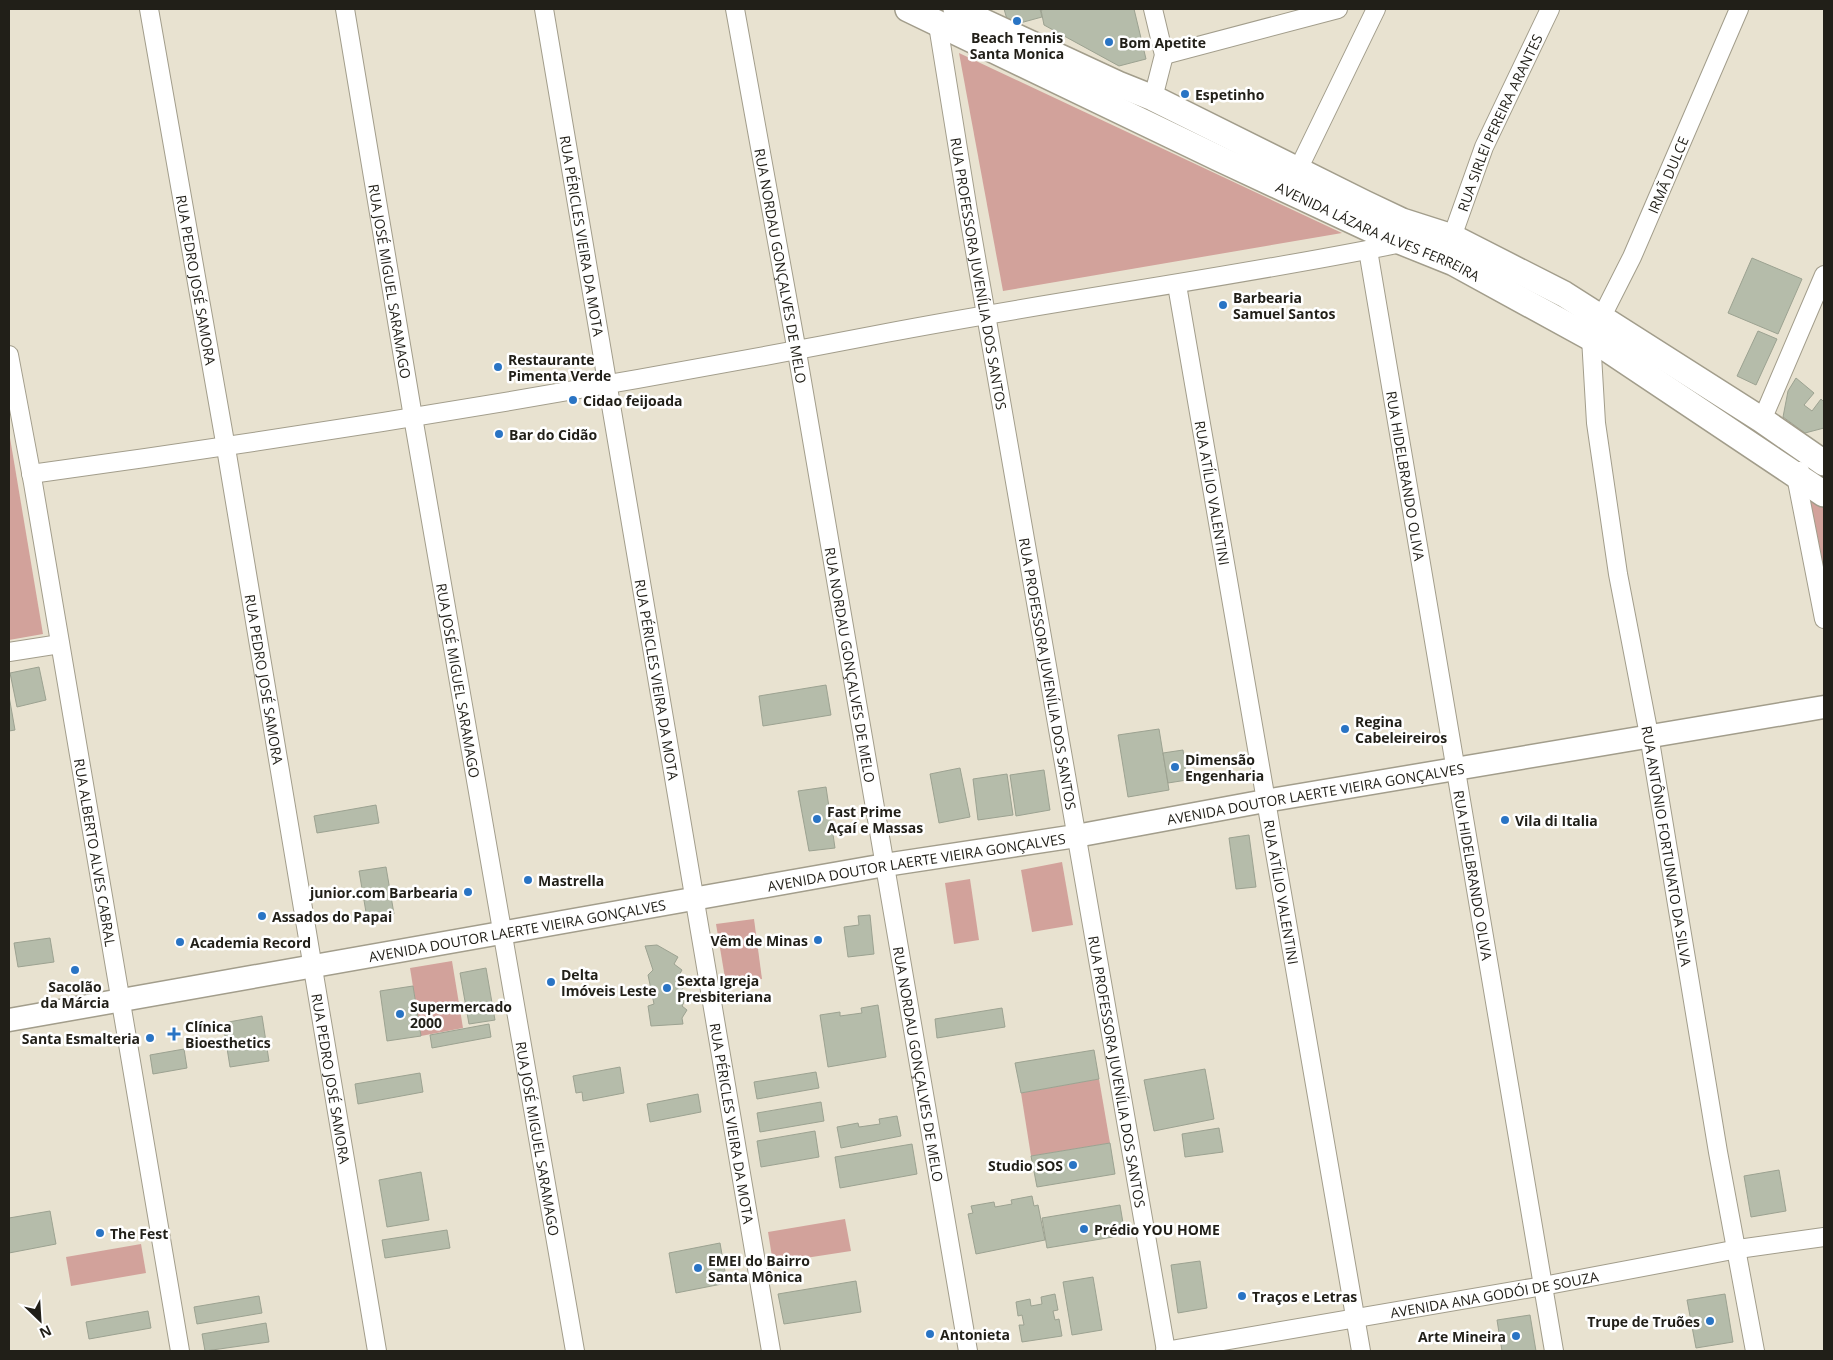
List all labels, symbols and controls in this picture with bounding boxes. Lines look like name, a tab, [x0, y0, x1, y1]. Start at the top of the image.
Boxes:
marker: Beach Tennis Santa Monica	[1011, 15, 1023, 27]
place label: Beach Tennis Santa Monica	[970, 28, 1064, 63]
street label: RUA SIRLEI PEREIRA ARANTES	[1452, 31, 1546, 214]
place label: Bom Apetite	[1119, 33, 1206, 52]
marker: Bom Apetite	[1103, 36, 1115, 48]
place label: Espetinho	[1195, 85, 1265, 104]
marker: Espetinho	[1179, 88, 1191, 100]
street label: RUA PÉRICLES VIEIRA DA MOTA	[556, 134, 609, 338]
street label: IRMÃ DULCE	[1643, 134, 1693, 216]
street label: RUA PROFESSORA JUVENÍLIA DOS SANTOS	[947, 136, 1012, 411]
street label: RUA NORDAU GONÇALVES DE MELO	[751, 147, 812, 385]
street label: AVENIDA LÁZARA ALVES FERREIRA	[1273, 177, 1484, 285]
street label: RUA JOSÉ MIGUEL SARAMAGO	[365, 182, 416, 380]
street label: RUA PEDRO JOSÉ SAMORA	[172, 193, 221, 366]
place label: Barbearia Samuel Santos	[1233, 288, 1335, 323]
marker: Barbearia Samuel Santos	[1217, 299, 1229, 311]
place label: Restaurante Pimenta Verde	[508, 350, 611, 385]
marker: Restaurante Pimenta Verde	[492, 361, 504, 373]
street label: RUA HIDELBRANDO OLIVA	[1382, 389, 1430, 562]
place label: Cidao feijoada	[583, 391, 683, 410]
marker: Cidao feijoada	[567, 394, 579, 406]
street label: RUA ATÍLIO VALENTINI	[1191, 419, 1235, 567]
place label: Bar do Cidão	[509, 425, 598, 444]
marker: Bar do Cidão	[493, 428, 505, 440]
street label: RUA PROFESSORA JUVENÍLIA DOS SANTOS	[1015, 536, 1081, 811]
street label: RUA NORDAU GONÇALVES DE MELO	[821, 546, 880, 784]
street label: RUA PÉRICLES VIEIRA DA MOTA	[631, 578, 684, 781]
street label: RUA JOSÉ MIGUEL SARAMAGO	[432, 582, 485, 779]
street label: RUA PEDRO JOSÉ SAMORA	[241, 593, 288, 766]
place label: Regina Cabeleireiros	[1355, 712, 1447, 747]
marker: Regina Cabeleireiros	[1339, 723, 1351, 735]
street label: RUA ANTÔNIO FORTUNATO DA SILVA	[1638, 724, 1697, 968]
place label: Dimensão Engenharia	[1185, 750, 1264, 785]
street label: RUA ALBERTO ALVES CABRAL	[70, 757, 121, 948]
street label: AVENIDA DOUTOR LAERTE VIEIRA GONÇALVES	[1165, 758, 1466, 829]
marker: Dimensão Engenharia	[1169, 761, 1181, 773]
street label: RUA HIDELBRANDO OLIVA	[1450, 789, 1497, 962]
place label: Fast Prime Açaí e Massas	[827, 802, 923, 837]
place label: Vila di Italia	[1515, 811, 1598, 830]
marker: Fast Prime Açaí e Massas	[811, 813, 823, 825]
marker: Vila di Italia	[1499, 814, 1511, 826]
street label: RUA ATÍLIO VALENTINI	[1260, 818, 1304, 966]
street label: AVENIDA DOUTOR LAERTE VIEIRA GONÇALVES	[766, 828, 1067, 895]
place label: Mastrella	[538, 871, 604, 890]
marker: Mastrella	[522, 874, 534, 886]
place label: junior.com Barbearia	[309, 883, 458, 902]
marker: junior.com Barbearia	[462, 886, 474, 898]
street label: AVENIDA DOUTOR LAERTE VIEIRA GONÇALVES	[367, 894, 667, 966]
place label: Assados do Papai	[272, 907, 392, 926]
marker: Assados do Papai	[256, 910, 268, 922]
place label: Vêm de Minas	[710, 931, 808, 950]
place label: Academia Record	[190, 933, 311, 952]
marker: Vêm de Minas	[812, 934, 824, 946]
street label: RUA PROFESSORA JUVENÍLIA DOS SANTOS	[1085, 934, 1150, 1209]
marker: Academia Record	[174, 936, 186, 948]
street label: RUA NORDAU GONÇALVES DE MELO	[889, 945, 948, 1183]
marker: Sacolão da Márcia	[69, 964, 81, 976]
place label: Delta Imóveis Leste	[561, 965, 657, 1000]
place label: Sexta Igreja Presbiteriana	[677, 971, 772, 1006]
marker: Delta Imóveis Leste	[545, 976, 557, 988]
place label: Sacolão da Márcia	[41, 977, 109, 1012]
marker: Sexta Igreja Presbiteriana	[661, 982, 673, 994]
street label: RUA PEDRO JOSÉ SAMORA	[308, 992, 355, 1165]
place label: Supermercado 2000	[410, 997, 512, 1032]
marker: Supermercado 2000	[394, 1008, 406, 1020]
place label: Clínica Bioesthetics	[185, 1017, 271, 1052]
street label: RUA PÉRICLES VIEIRA DA MOTA	[706, 1021, 759, 1225]
marker: Clínica Bioesthetics	[167, 1027, 181, 1041]
place label: Santa Esmalteria	[22, 1029, 140, 1048]
marker: Santa Esmalteria	[144, 1032, 156, 1044]
street label: RUA JOSÉ MIGUEL SARAMAGO	[512, 1040, 564, 1238]
place label: Studio SOS	[988, 1156, 1063, 1175]
marker: Studio SOS	[1067, 1159, 1079, 1171]
place label: Prédio YOU HOME	[1094, 1220, 1220, 1239]
marker: Prédio YOU HOME	[1078, 1223, 1090, 1235]
place label: The Fest	[110, 1224, 168, 1243]
marker: The Fest	[94, 1227, 106, 1239]
place label: EMEI do Bairro Santa Mônica	[708, 1251, 810, 1286]
marker: EMEI do Bairro Santa Mônica	[692, 1262, 704, 1274]
street label: AVENIDA ANA GODÓI DE SOUZA	[1389, 1266, 1600, 1322]
place label: Traços e Letras	[1252, 1287, 1357, 1306]
marker: Traços e Letras	[1236, 1290, 1248, 1302]
north arrow	[15, 1295, 65, 1345]
place label: Trupe de Truões	[1587, 1312, 1700, 1331]
marker: Trupe de Truões	[1704, 1315, 1716, 1327]
text: N	[37, 1321, 55, 1343]
place label: Antonieta	[940, 1325, 1010, 1344]
place label: Arte Mineira	[1418, 1327, 1506, 1346]
marker: Antonieta	[924, 1328, 936, 1340]
marker: Arte Mineira	[1510, 1330, 1522, 1342]

